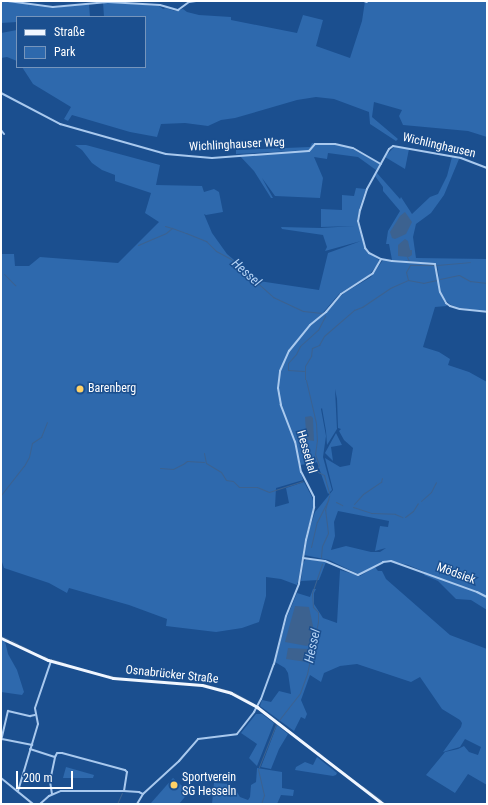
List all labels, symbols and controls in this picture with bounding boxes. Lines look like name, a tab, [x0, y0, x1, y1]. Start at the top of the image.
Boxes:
legend	[16, 16, 146, 68]
text: Straße	[54, 25, 85, 39]
text: Park	[54, 45, 75, 59]
street label: Wichlinghausen	[401, 131, 477, 161]
street label: Wichlinghauser Weg	[189, 135, 285, 155]
water label: Hessel	[228, 256, 264, 290]
place label: Barenberg	[88, 382, 136, 396]
marker: Barenberg	[75, 384, 85, 394]
street label: Hesseltal	[293, 429, 319, 475]
street label: Mödsiek	[435, 560, 477, 588]
water label: Hessel	[302, 628, 324, 664]
street label: Osnabrücker Straße	[125, 663, 219, 687]
scale bar	[18, 763, 75, 789]
text: 200 m	[23, 771, 53, 785]
place label: Sportverein SG Hesseln	[182, 771, 236, 799]
marker: Sportverein SG Hesseln	[169, 780, 179, 790]

